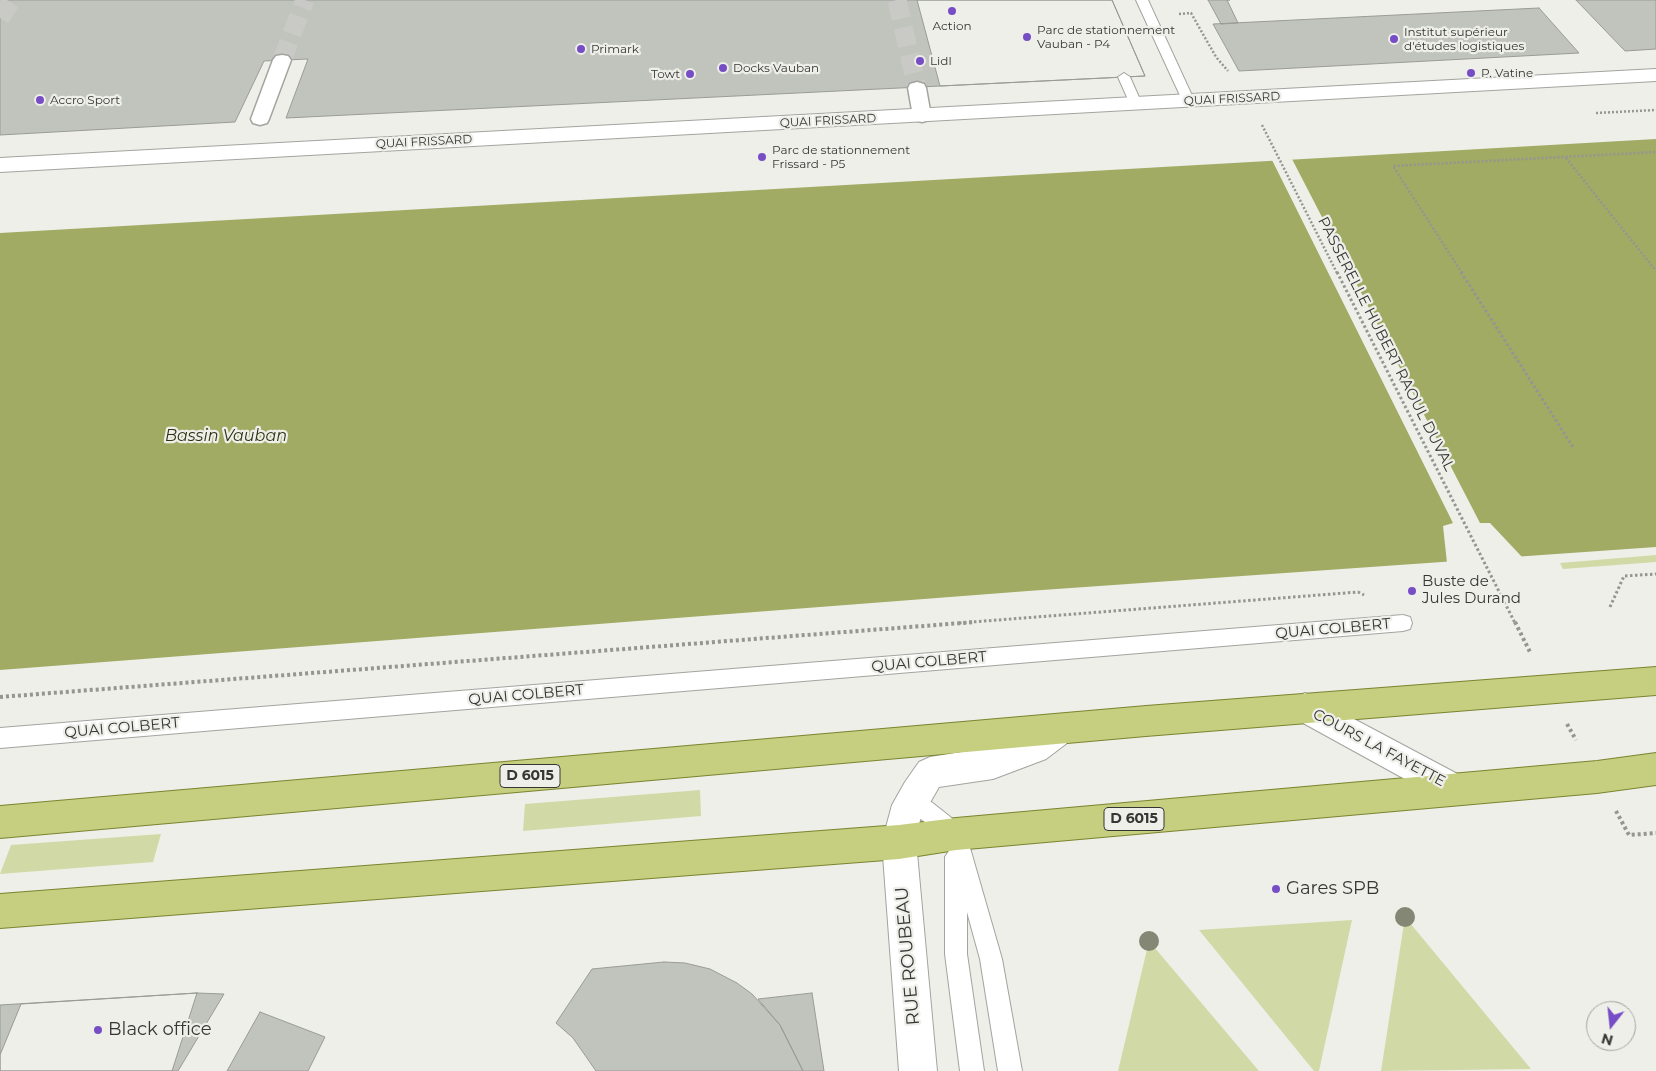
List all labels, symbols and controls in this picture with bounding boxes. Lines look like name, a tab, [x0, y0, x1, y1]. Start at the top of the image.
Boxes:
marker: Action	[946, 5, 958, 17]
place label: Action	[932, 19, 972, 33]
place label: Parc de stationnement Vauban - P4	[1037, 23, 1175, 51]
place label: Institut supérieur d'études logistiques	[1404, 25, 1524, 53]
marker: Parc de stationnement Vauban - P4	[1021, 31, 1033, 43]
marker: Institut supérieur d'études logistiques	[1388, 33, 1400, 45]
place label: Primark	[591, 42, 639, 56]
marker: Primark	[575, 43, 587, 55]
place label: Lidl	[930, 54, 952, 68]
marker: Lidl	[914, 55, 926, 67]
place label: Docks Vauban	[733, 61, 819, 75]
marker: Docks Vauban	[717, 62, 729, 74]
place label: P. Vatine	[1481, 66, 1533, 80]
place label: Towt	[651, 67, 680, 81]
marker: P. Vatine	[1465, 67, 1477, 79]
marker: Towt	[684, 68, 696, 80]
street label: QUAI FRISSARD	[1183, 89, 1281, 109]
place label: Accro Sport	[50, 93, 120, 107]
marker: Accro Sport	[34, 94, 46, 106]
street label: QUAI FRISSARD	[779, 111, 877, 131]
street label: QUAI FRISSARD	[375, 132, 473, 152]
place label: Parc de stationnement Frissard - P5	[772, 143, 910, 171]
marker: Parc de stationnement Frissard - P5	[756, 151, 768, 163]
street label: PASSERELLE HUBERT RAOUL DUVAL	[1314, 214, 1458, 474]
water label: Bassin Vauban	[165, 426, 287, 446]
place label: Buste de Jules Durand	[1422, 573, 1521, 608]
marker: Buste de Jules Durand	[1406, 585, 1418, 597]
street label: QUAI COLBERT	[1275, 615, 1391, 643]
street label: QUAI COLBERT	[871, 648, 987, 676]
street label: QUAI COLBERT	[468, 681, 584, 709]
street label: COURS LA FAYETTE	[1309, 705, 1449, 791]
street label: QUAI COLBERT	[64, 714, 180, 742]
road number: D 6015	[500, 764, 560, 788]
road number: D 6015	[1104, 808, 1164, 831]
place label: Gares SPB	[1286, 878, 1379, 900]
marker: Gares SPB	[1270, 883, 1282, 895]
street label: RUE ROUBEAU	[891, 886, 925, 1026]
north arrow	[1586, 1001, 1636, 1051]
place label: Black office	[108, 1019, 212, 1041]
marker: Black office	[92, 1024, 104, 1036]
text: N	[1599, 1029, 1615, 1050]

